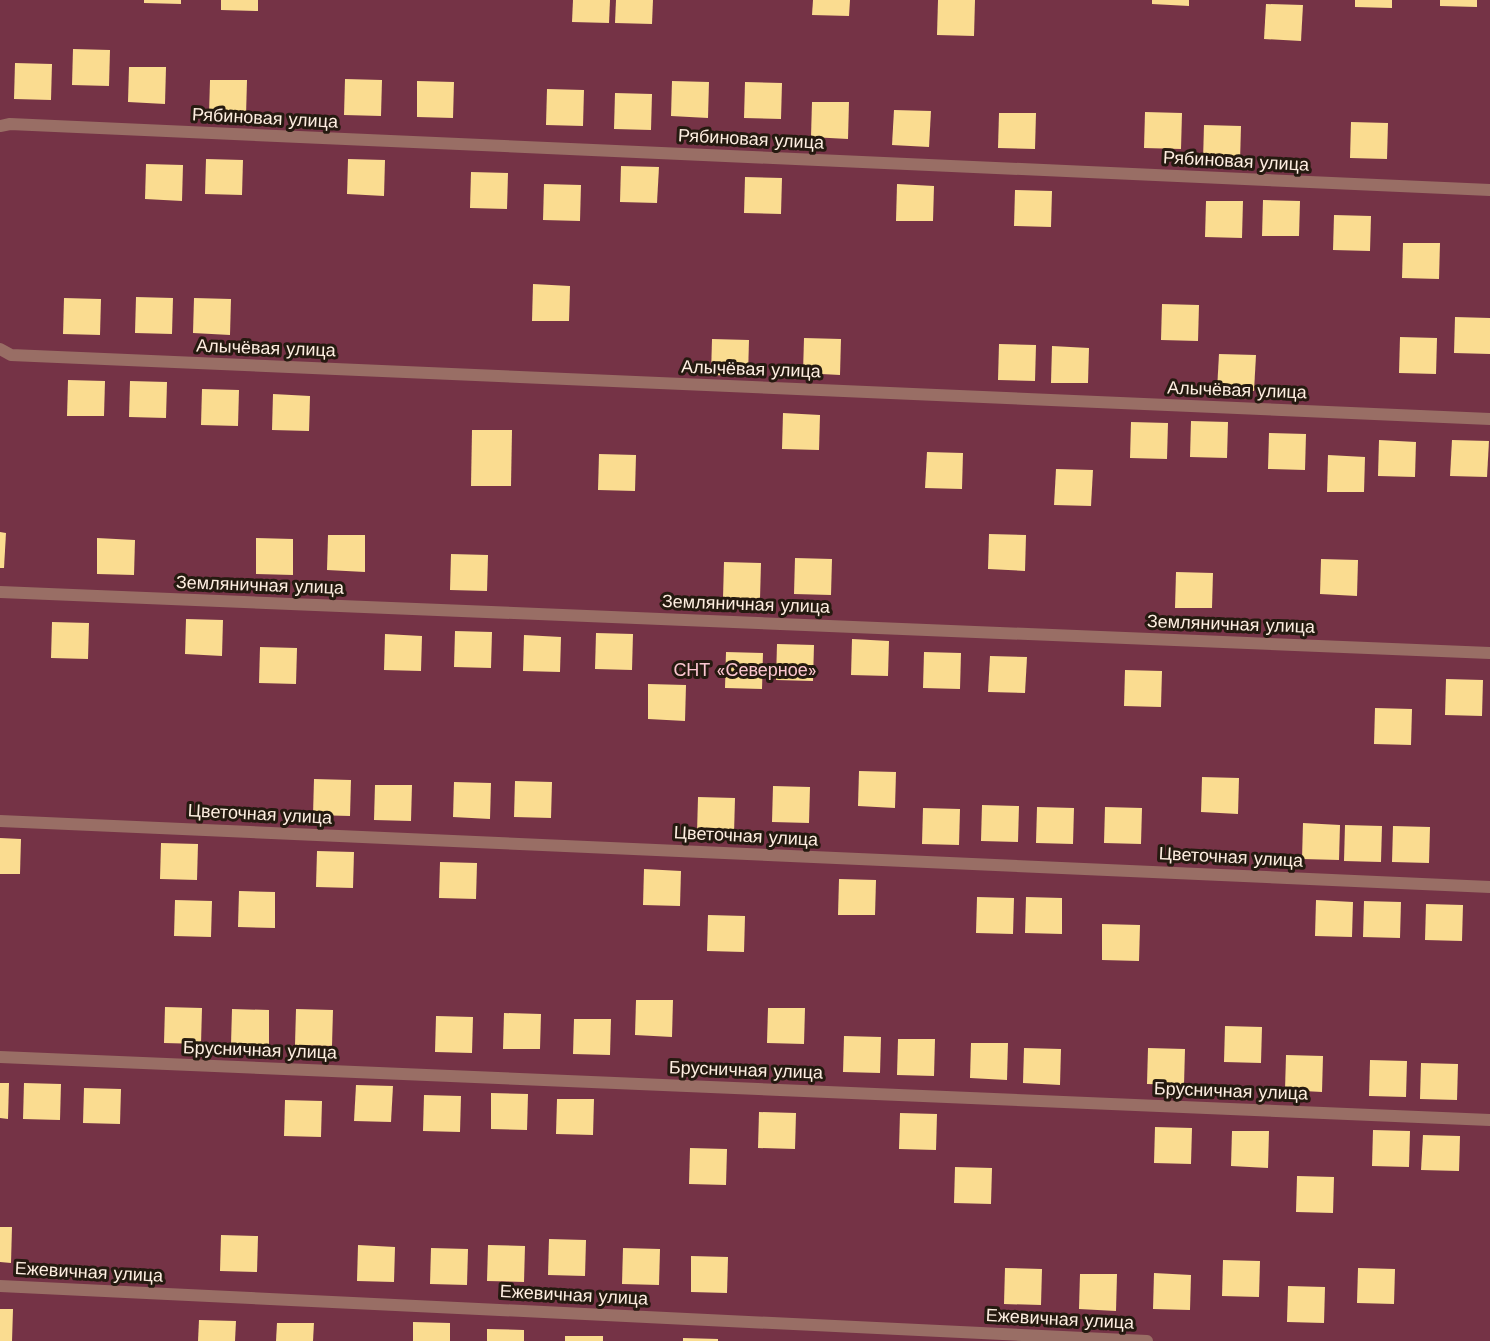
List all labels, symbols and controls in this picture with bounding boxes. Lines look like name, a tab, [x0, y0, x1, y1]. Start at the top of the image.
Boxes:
street label: Рябиновая улица	[191, 103, 340, 132]
street label: Рябиновая улица	[677, 124, 826, 153]
street label: Рябиновая улица	[1162, 146, 1311, 175]
street label: Алычёвая улица	[196, 335, 337, 360]
street label: Алычёвая улица	[681, 356, 822, 381]
street label: Алычёвая улица	[1167, 377, 1308, 402]
street label: Земляничная улица	[176, 571, 345, 598]
street label: Земляничная улица	[662, 590, 831, 617]
street label: Земляничная улица	[1147, 610, 1316, 637]
park label: СНТ «Северное»	[673, 659, 817, 680]
street label: Цветочная улица	[187, 799, 334, 828]
street label: Цветочная улица	[673, 821, 820, 850]
street label: Цветочная улица	[1158, 842, 1305, 871]
street label: Брусничная улица	[183, 1036, 338, 1063]
street label: Брусничная улица	[669, 1056, 824, 1083]
street label: Брусничная улица	[1154, 1077, 1309, 1104]
street label: Ежевичная улица	[14, 1257, 165, 1286]
street label: Ежевичная улица	[499, 1280, 650, 1309]
street label: Ежевичная улица	[985, 1304, 1136, 1333]

